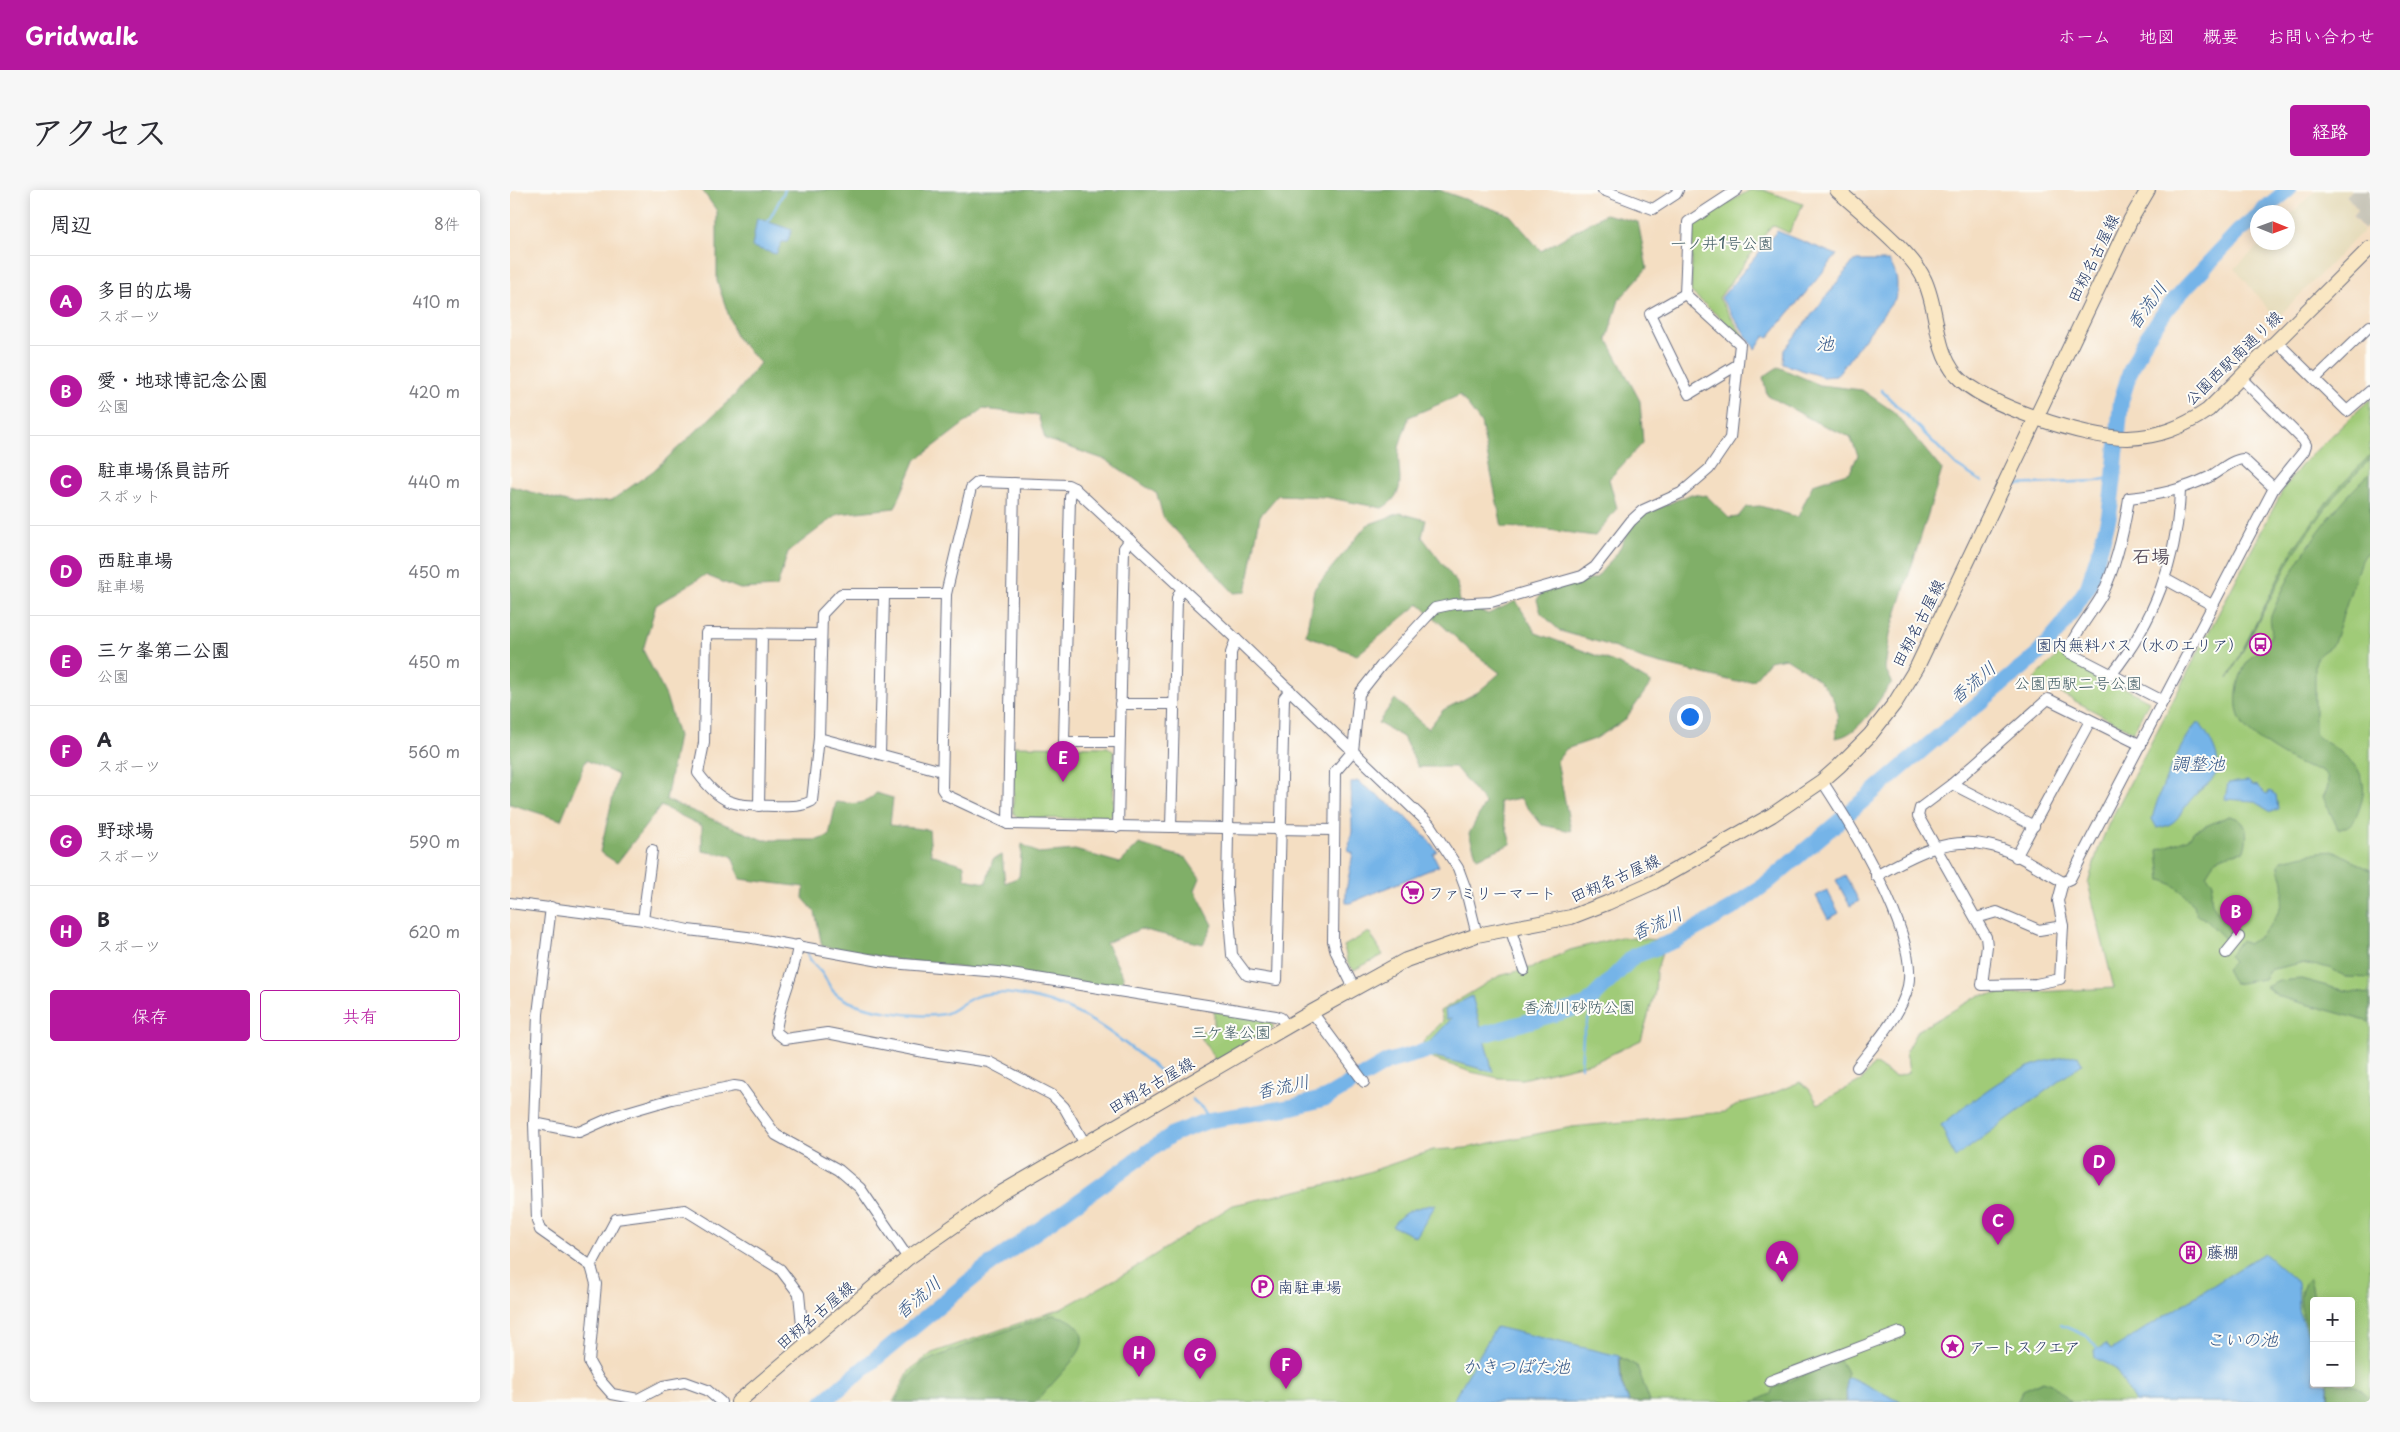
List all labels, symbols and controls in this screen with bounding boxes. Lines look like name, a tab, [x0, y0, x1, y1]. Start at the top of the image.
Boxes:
text: Gridwalk	[25, 17, 138, 53]
text: ホーム	[2058, 22, 2111, 49]
text: 地図	[2139, 22, 2175, 49]
text: 概要	[2203, 22, 2239, 49]
text: お問い合わせ	[2267, 22, 2375, 49]
text: アクセス	[30, 104, 168, 157]
button: 経路	[2290, 105, 2370, 156]
north arrow	[2250, 205, 2295, 250]
text: 周辺	[50, 207, 92, 239]
street label: 田籾名古屋線	[2060, 209, 2124, 306]
text: 8件	[434, 211, 460, 235]
park label: 一ノ井1号公園	[1670, 230, 1774, 254]
text: 多目的広場	[97, 275, 192, 303]
water label: 香流川	[2119, 275, 2173, 335]
text: A	[60, 289, 72, 313]
text: 410 m	[412, 289, 460, 313]
text: スポーツ	[97, 303, 161, 327]
street label: 公園西駅南通り線	[2178, 304, 2287, 410]
water label: 池	[1816, 329, 1835, 356]
text: 愛・地球博記念公園	[97, 365, 268, 393]
text: B	[61, 379, 71, 403]
text: 420 m	[409, 379, 460, 403]
text: 公園	[97, 393, 129, 417]
text: 駐車場係員詰所	[97, 455, 230, 483]
text: C	[60, 469, 72, 493]
text: 440 m	[408, 469, 460, 493]
text: スポット	[97, 483, 161, 507]
district label: 石場	[2132, 541, 2170, 569]
text: 西駐車場	[97, 545, 173, 573]
text: D	[60, 559, 72, 583]
text: 450 m	[408, 559, 460, 583]
text: 駐車場	[97, 573, 145, 597]
street label: 田籾名古屋線	[1885, 574, 1950, 671]
place label: 園内無料バス（水のエリア）	[2036, 632, 2244, 656]
bus stop icon: 園内無料バス（水のエリア）	[2248, 633, 2272, 657]
text: 三ケ峯第二公園	[97, 635, 230, 663]
text: E	[61, 649, 71, 673]
text: 450 m	[408, 649, 460, 673]
water label: 香流川	[1943, 654, 2001, 710]
text: 公園	[97, 663, 129, 687]
park label: 公園西駅二号公園	[2014, 670, 2142, 694]
your location	[1677, 704, 1703, 730]
text: A	[97, 725, 112, 753]
text: F	[61, 739, 71, 763]
text: 560 m	[408, 739, 460, 763]
pin: E	[1047, 741, 1079, 782]
water label: 調整池	[2171, 749, 2226, 776]
text: スポーツ	[97, 753, 161, 777]
text: 野球場	[97, 815, 154, 843]
text: G	[59, 829, 73, 853]
text: 590 m	[408, 829, 460, 853]
text: スポーツ	[97, 843, 161, 867]
street label: 田籾名古屋線	[1566, 847, 1663, 908]
place label: ファミリーマート	[1428, 880, 1556, 904]
supermarket icon: ファミリーマート	[1400, 881, 1424, 905]
pin: B	[2220, 895, 2252, 936]
water label: 香流川	[1626, 899, 1687, 946]
text: B	[97, 905, 110, 933]
text: H	[60, 919, 72, 943]
text: 620 m	[408, 919, 460, 943]
text: スポーツ	[97, 933, 161, 957]
button: 保存	[50, 990, 250, 1041]
button: 共有	[260, 990, 460, 1041]
park label: 香流川砂防公園	[1523, 994, 1635, 1018]
park label: 三ケ峯公園	[1191, 1019, 1271, 1043]
street label: 田籾名古屋線	[1103, 1050, 1198, 1119]
water label: 香流川	[1253, 1067, 1312, 1104]
pin: D	[2083, 1145, 2115, 1186]
pin: C	[1982, 1204, 2014, 1245]
place label: 藤棚	[2207, 1239, 2239, 1263]
building icon: 藤棚	[2179, 1240, 2203, 1264]
pin: A	[1766, 1241, 1798, 1282]
water label: 香流川	[888, 1269, 946, 1325]
street label: 田籾名古屋線	[770, 1274, 859, 1354]
place label: 南駐車場	[1278, 1274, 1342, 1298]
parking icon: 南駐車場	[1250, 1275, 1274, 1299]
map controls	[2310, 1297, 2355, 1387]
button: +	[2310, 1297, 2355, 1342]
water label: こいの池	[2206, 1325, 2279, 1352]
place label: アートスクエア	[1969, 1334, 2080, 1358]
place icon: アートスクエア	[1941, 1335, 1965, 1359]
pin: H	[1123, 1336, 1155, 1377]
pin: G	[1184, 1338, 1216, 1379]
button: −	[2310, 1342, 2355, 1387]
pin: F	[1270, 1348, 1302, 1389]
water label: かきつばた池	[1462, 1352, 1571, 1379]

